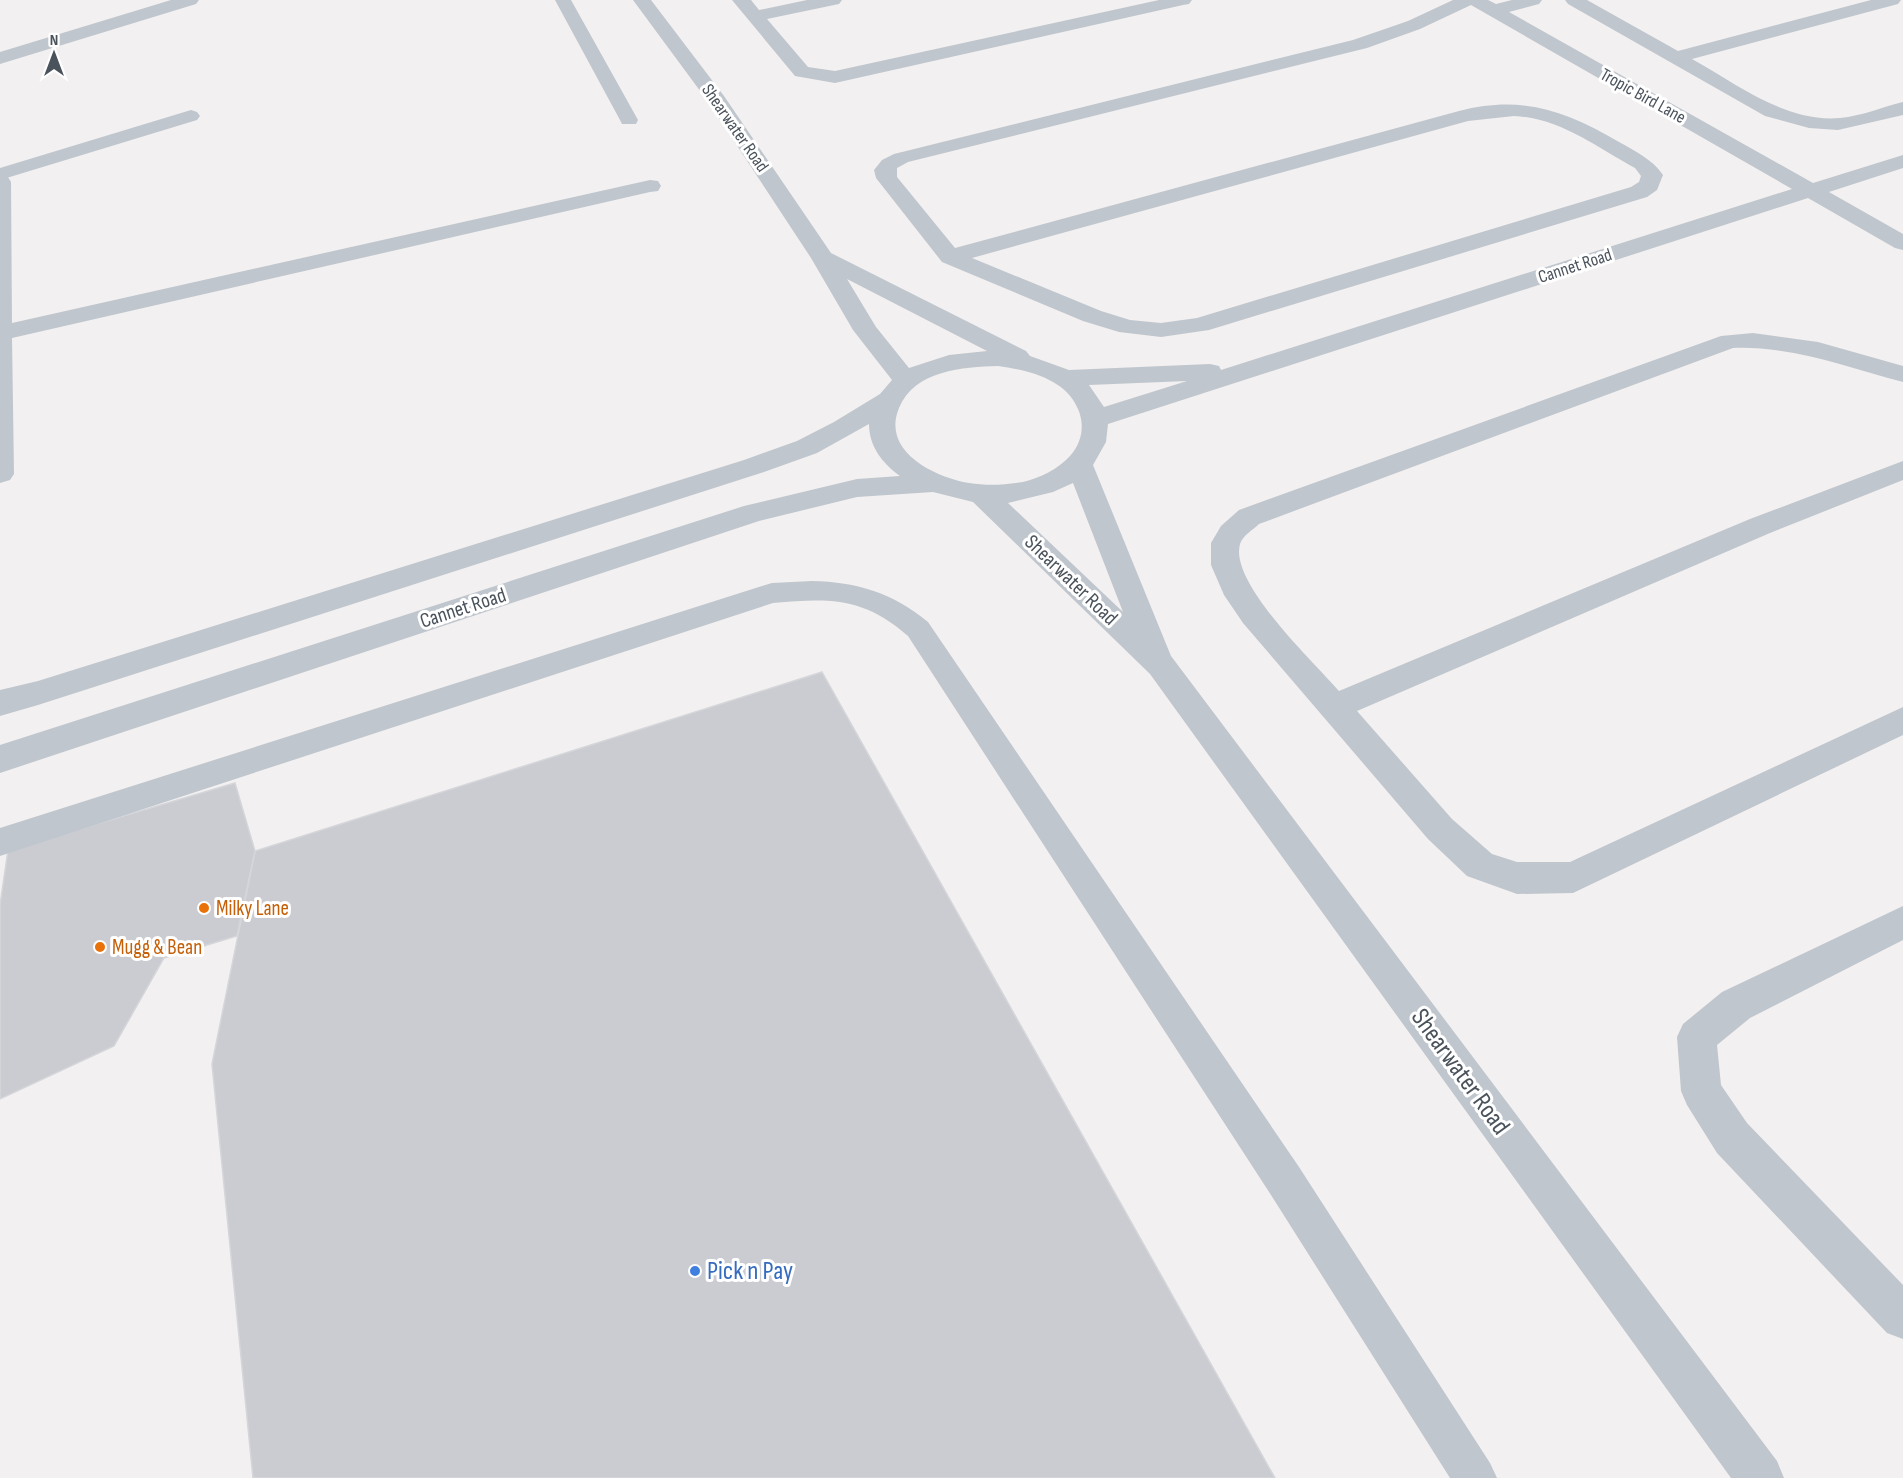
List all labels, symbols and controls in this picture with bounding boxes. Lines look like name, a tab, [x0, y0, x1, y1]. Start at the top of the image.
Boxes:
north arrow	[24, 24, 84, 84]
text: N	[50, 31, 58, 50]
street label: Tropic Bird Lane	[1597, 64, 1689, 128]
street label: Shearwater Road	[697, 80, 773, 176]
street label: Cannet Road	[1535, 244, 1615, 288]
street label: Shearwater Road	[1019, 530, 1123, 630]
street label: Cannet Road	[417, 582, 509, 634]
place label: Milky Lane	[216, 896, 289, 921]
marker: Milky Lane	[197, 901, 211, 915]
place label: Mugg & Bean	[112, 935, 202, 960]
marker: Mugg & Bean	[93, 940, 107, 954]
street label: Shearwater Road	[1404, 1003, 1516, 1141]
place label: Pick n Pay	[707, 1256, 793, 1287]
marker: Pick n Pay	[688, 1264, 702, 1278]

